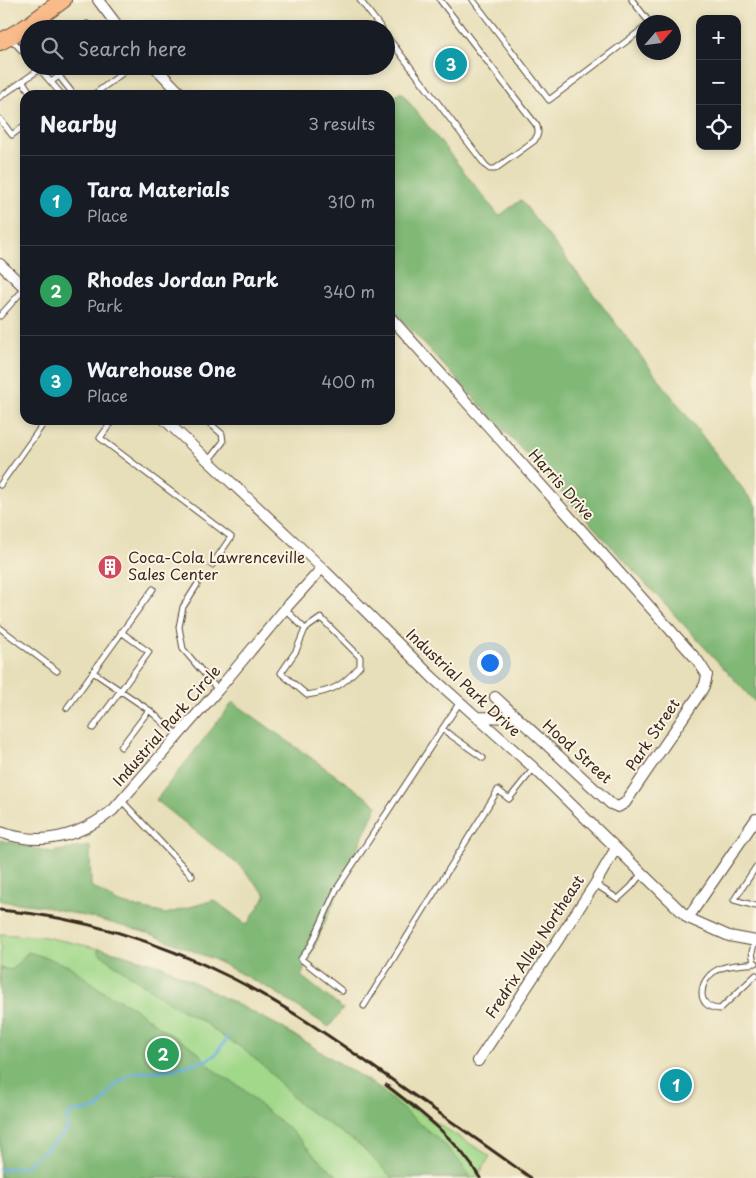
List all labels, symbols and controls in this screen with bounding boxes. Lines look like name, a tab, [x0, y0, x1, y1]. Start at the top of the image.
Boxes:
north arrow	[636, 15, 681, 60]
map controls	[696, 15, 741, 150]
button: +	[696, 15, 741, 60]
search box	[20, 20, 395, 75]
icon: search	[38, 34, 66, 62]
text: Search here	[78, 34, 187, 62]
pin: 3	[435, 45, 467, 83]
button: −	[696, 60, 741, 105]
button: locate	[696, 105, 741, 150]
text: Nearby	[40, 107, 117, 139]
text: 3 results	[308, 111, 375, 135]
text: Tara Materials	[87, 175, 230, 203]
text: 1	[52, 189, 60, 213]
text: 310 m	[327, 189, 375, 213]
text: Place	[87, 203, 128, 227]
text: Rhodes Jordan Park	[87, 265, 278, 293]
text: 2	[50, 279, 62, 303]
text: 340 m	[323, 279, 375, 303]
text: Park	[87, 293, 123, 317]
text: Warehouse One	[87, 355, 236, 383]
text: 3	[51, 369, 61, 393]
text: 400 m	[322, 369, 375, 393]
text: Place	[87, 383, 128, 407]
street label: Harris Drive	[524, 443, 600, 525]
place label: Coca-Cola Lawrenceville Sales Center	[128, 545, 305, 585]
building icon: Coca-Cola Lawrenceville Sales Center	[97, 554, 123, 580]
street label: Industrial Park Drive	[402, 623, 527, 741]
your location	[477, 650, 503, 676]
street label: Industrial Park Circle	[107, 659, 225, 791]
street label: Park Street	[619, 693, 684, 775]
street label: Hood Street	[538, 713, 618, 788]
street label: Fredrix Alley Northeast	[479, 870, 589, 1022]
pin: 2	[147, 1035, 179, 1073]
pin: 1	[660, 1066, 692, 1104]

